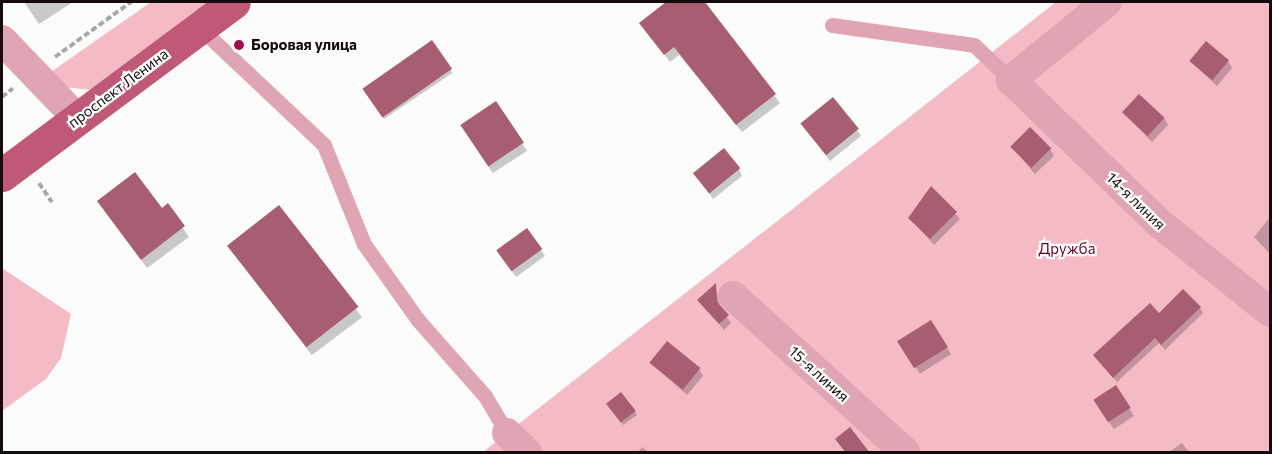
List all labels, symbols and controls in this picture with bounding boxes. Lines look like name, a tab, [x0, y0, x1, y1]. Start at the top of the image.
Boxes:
place label: Боровая улица	[251, 36, 357, 54]
marker: Боровая улица	[232, 38, 246, 52]
street label: проспект Ленина	[64, 44, 172, 132]
street label: 14-я линия	[1103, 169, 1169, 233]
park label: Дружба	[1039, 240, 1095, 258]
street label: 15-я линия	[785, 342, 853, 406]

